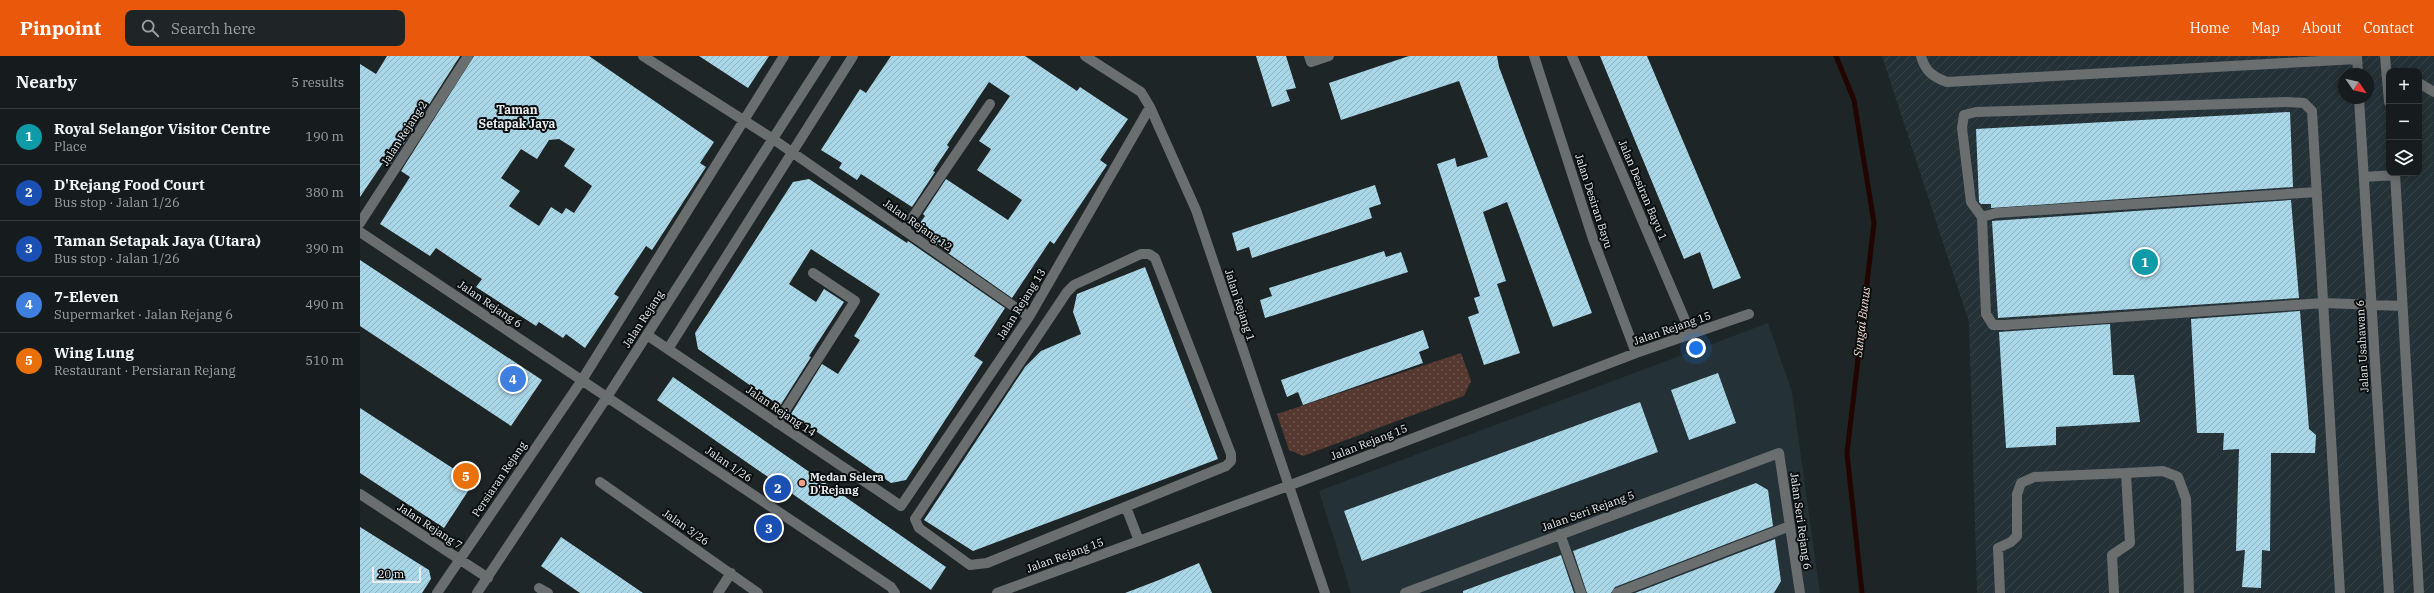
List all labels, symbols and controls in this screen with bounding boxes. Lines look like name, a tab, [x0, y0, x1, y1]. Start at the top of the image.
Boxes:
search box	[125, 10, 405, 46]
text: Pinpoint	[20, 16, 101, 40]
icon: search	[139, 17, 161, 39]
text: Search here	[171, 19, 256, 38]
text: Home	[2190, 19, 2229, 37]
text: Map	[2251, 19, 2280, 37]
text: About	[2302, 19, 2341, 37]
text: Contact	[2363, 19, 2414, 37]
north arrow	[2338, 68, 2374, 104]
map controls	[2386, 68, 2422, 176]
button: +	[2386, 68, 2422, 104]
text: Nearby	[16, 71, 77, 93]
text: 5 results	[291, 74, 344, 91]
street label: Jalan Rejang 2	[378, 98, 430, 168]
district label: Taman Setapak Jaya	[479, 102, 556, 131]
button: −	[2386, 104, 2422, 140]
text: Royal Selangor Visitor Centre	[54, 119, 270, 138]
text: 1	[25, 128, 33, 145]
text: 190 m	[305, 128, 344, 145]
text: Place	[54, 138, 87, 155]
street label: Jalan Desiran Bayu 1	[1615, 138, 1671, 242]
button: layers	[2386, 140, 2422, 176]
street label: Jalan Desiran Bayu	[1572, 152, 1616, 250]
text: D'Rejang Food Court	[54, 175, 205, 194]
text: 2	[25, 184, 33, 201]
text: 380 m	[305, 184, 344, 201]
text: Bus stop · Jalan 1/26	[54, 194, 180, 211]
street label: Jalan Rejang 12	[881, 196, 955, 254]
text: Taman Setapak Jaya (Utara)	[54, 231, 261, 250]
text: 3	[25, 240, 33, 257]
text: 390 m	[305, 240, 344, 257]
pin: 1	[2132, 247, 2158, 277]
text: Bus stop · Jalan 1/26	[54, 250, 180, 267]
street label: Jalan Rejang 13	[994, 266, 1048, 342]
street label: Jalan Rejang 1	[1222, 267, 1258, 343]
street label: Jalan Rejang 6	[455, 277, 525, 331]
water label: Sungai Bunus	[1850, 285, 1873, 359]
text: 7-Eleven	[54, 287, 119, 306]
street label: Jalan Rejang	[619, 288, 667, 350]
text: 4	[25, 296, 33, 313]
text: 490 m	[305, 296, 344, 313]
street label: Jalan Usahawan 6	[2353, 299, 2371, 393]
text: Supermarket · Jalan Rejang 6	[54, 306, 233, 323]
street label: Jalan Rejang 15	[1631, 308, 1713, 348]
your location	[1686, 338, 1706, 358]
text: Wing Lung	[54, 343, 134, 362]
text: 5	[25, 352, 33, 369]
text: 510 m	[305, 352, 344, 369]
text: Restaurant · Persiaran Rejang	[54, 362, 236, 379]
pin: 4	[500, 364, 526, 394]
street label: Jalan Rejang 14	[743, 383, 819, 440]
street label: Jalan Rejang 15	[1329, 421, 1409, 463]
street label: Persiaran Rejang	[469, 439, 529, 519]
street label: Jalan 1/26	[703, 443, 755, 485]
pin: 5	[453, 461, 479, 491]
place label: Medan Selera D'Rejang	[810, 470, 884, 497]
street label: Jalan Seri Rejang 6	[1787, 472, 1815, 570]
pin: 2	[765, 473, 791, 503]
marker: Medan Selera D'Rejang	[797, 478, 807, 488]
street label: Jalan Seri Rejang 5	[1540, 488, 1636, 534]
street label: Jalan Rejang 7	[395, 500, 465, 552]
street label: Jalan 3/26	[660, 506, 712, 548]
pin: 3	[756, 513, 782, 543]
street label: Jalan Rejang 15	[1025, 535, 1105, 575]
scale bar	[372, 565, 421, 584]
text: 20 m	[378, 567, 404, 581]

